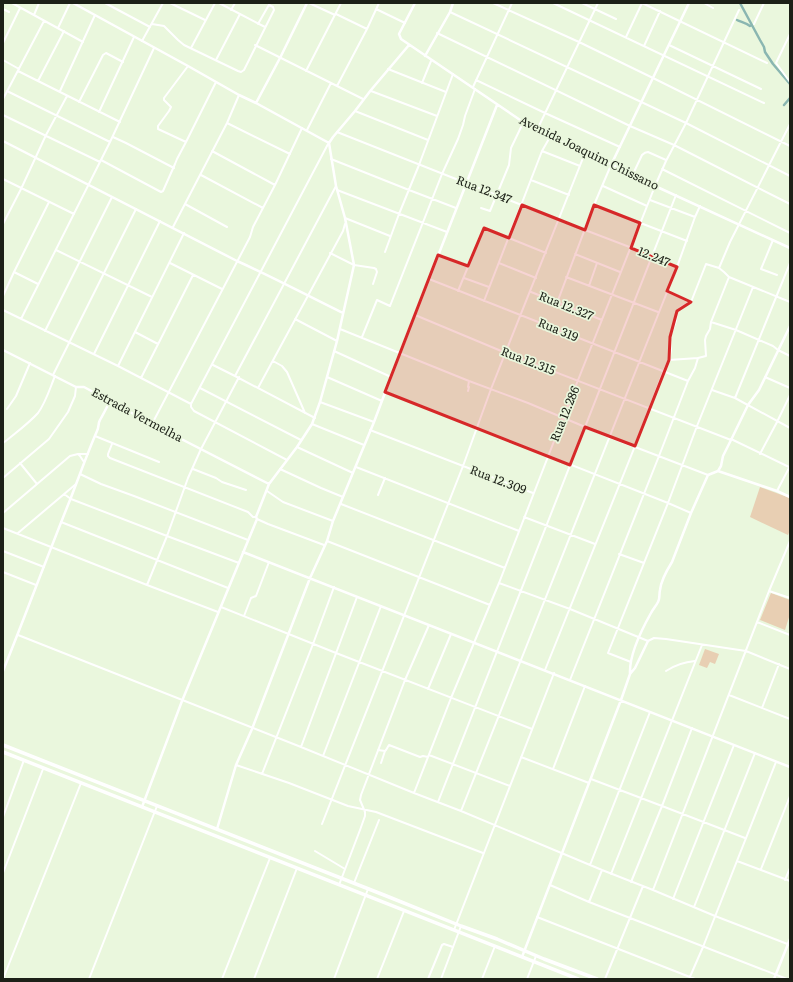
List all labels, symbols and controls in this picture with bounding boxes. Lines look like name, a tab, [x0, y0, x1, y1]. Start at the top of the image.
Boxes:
street label: Avenida Joaquim Chissano	[517, 110, 662, 194]
street label: Rua 12.347	[454, 170, 515, 208]
street label: 12.247	[636, 241, 673, 271]
street label: Rua 12.327	[536, 286, 597, 324]
street label: Rua 319	[535, 313, 581, 345]
street label: Rua 12.315	[498, 341, 558, 379]
street label: Estrada Vermelha	[89, 382, 187, 446]
street label: Rua 12.286	[545, 383, 584, 444]
street label: Rua 12.309	[467, 460, 529, 498]

